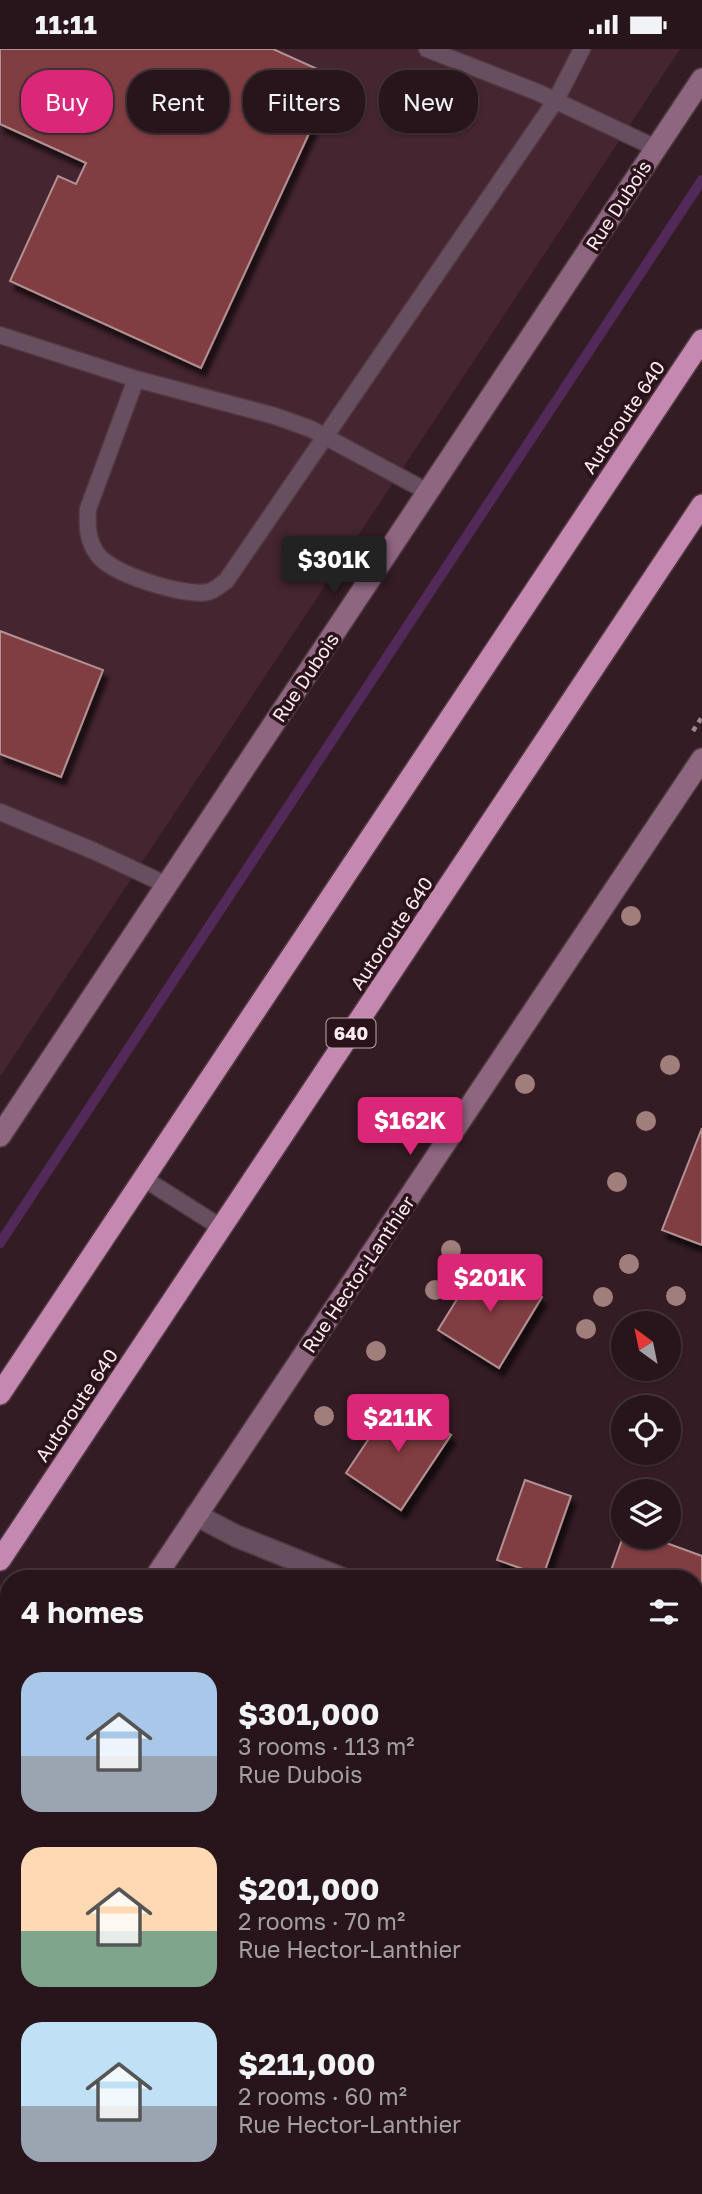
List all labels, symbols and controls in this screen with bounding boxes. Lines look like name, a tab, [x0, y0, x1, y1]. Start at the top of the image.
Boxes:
text: 11:11	[35, 9, 97, 40]
chip: Buy	[21, 70, 113, 133]
chip: Rent	[127, 70, 229, 133]
chip: Filters	[243, 70, 365, 133]
chip: New	[379, 70, 478, 133]
street label: Rue Dubois	[580, 156, 656, 254]
street label: Autoroute 640	[577, 356, 669, 478]
pin: $301K	[285, 537, 383, 596]
text: $301K	[298, 545, 370, 573]
street label: Rue Dubois	[267, 628, 343, 726]
street label: Autoroute 640	[345, 872, 437, 994]
road number: 640	[326, 1019, 376, 1048]
pin: $162K	[361, 1097, 459, 1157]
text: $162K	[374, 1106, 446, 1134]
street label: Rue Hector-Lanthier	[297, 1191, 419, 1357]
pin: $201K	[441, 1255, 539, 1314]
text: $201K	[454, 1263, 526, 1291]
north arrow	[611, 1311, 681, 1381]
map controls	[611, 1311, 681, 1549]
street label: Autoroute 640	[30, 1344, 122, 1466]
pin: $211K	[349, 1395, 447, 1454]
button: locate	[611, 1395, 681, 1465]
text: $211K	[363, 1403, 433, 1431]
button: layers	[611, 1479, 681, 1549]
icon: filters	[645, 1593, 683, 1631]
text: 4 homes	[21, 1594, 144, 1630]
text: $301,000	[238, 1696, 379, 1732]
icon: home	[77, 1700, 161, 1784]
text: 3 rooms · 113 m²	[238, 1732, 415, 1760]
text: Rue Dubois	[238, 1760, 363, 1788]
text: $201,000	[238, 1871, 379, 1907]
icon: home	[77, 1875, 161, 1959]
text: 2 rooms · 70 m²	[238, 1907, 405, 1935]
text: Rue Hector-Lanthier	[238, 1935, 461, 1963]
text: $211,000	[238, 2046, 375, 2082]
icon: home	[77, 2050, 161, 2134]
text: 2 rooms · 60 m²	[238, 2082, 407, 2110]
text: Rue Hector-Lanthier	[238, 2110, 461, 2138]

